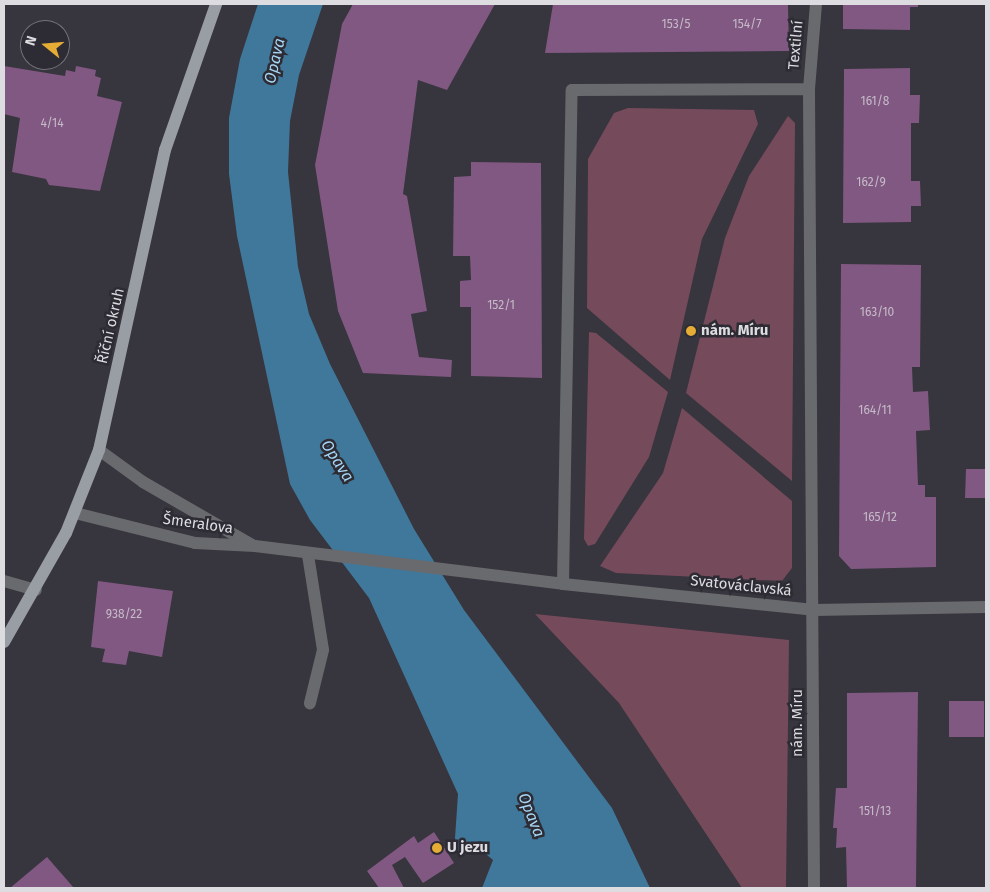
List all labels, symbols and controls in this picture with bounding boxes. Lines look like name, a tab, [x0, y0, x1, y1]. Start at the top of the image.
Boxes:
house number: 153/5	[662, 18, 690, 32]
house number: 154/7	[733, 18, 761, 32]
north arrow	[20, 20, 70, 70]
street label: Textilní	[785, 20, 807, 70]
text: N	[22, 34, 41, 48]
water label: Opava	[260, 36, 290, 86]
house number: 161/8	[861, 95, 889, 109]
house number: 4/14	[40, 117, 64, 131]
house number: 162/9	[856, 176, 886, 190]
street label: Říční okruh	[94, 286, 128, 366]
house number: 152/1	[487, 299, 515, 313]
house number: 163/10	[860, 306, 894, 320]
place label: nám. Míru	[701, 322, 768, 340]
marker: nám. Míru	[685, 325, 697, 337]
house number: 164/11	[858, 404, 892, 418]
water label: Opava	[316, 436, 358, 486]
street label: Šmeralova	[162, 510, 234, 538]
house number: 165/12	[863, 511, 897, 525]
street label: Svatováclavská	[689, 572, 793, 600]
house number: 938/22	[106, 608, 142, 622]
street label: nám. Míru	[789, 689, 807, 757]
water label: Opava	[513, 790, 549, 840]
house number: 151/13	[859, 805, 891, 819]
place label: U jezu	[447, 839, 488, 857]
marker: U jezu	[431, 842, 443, 854]

